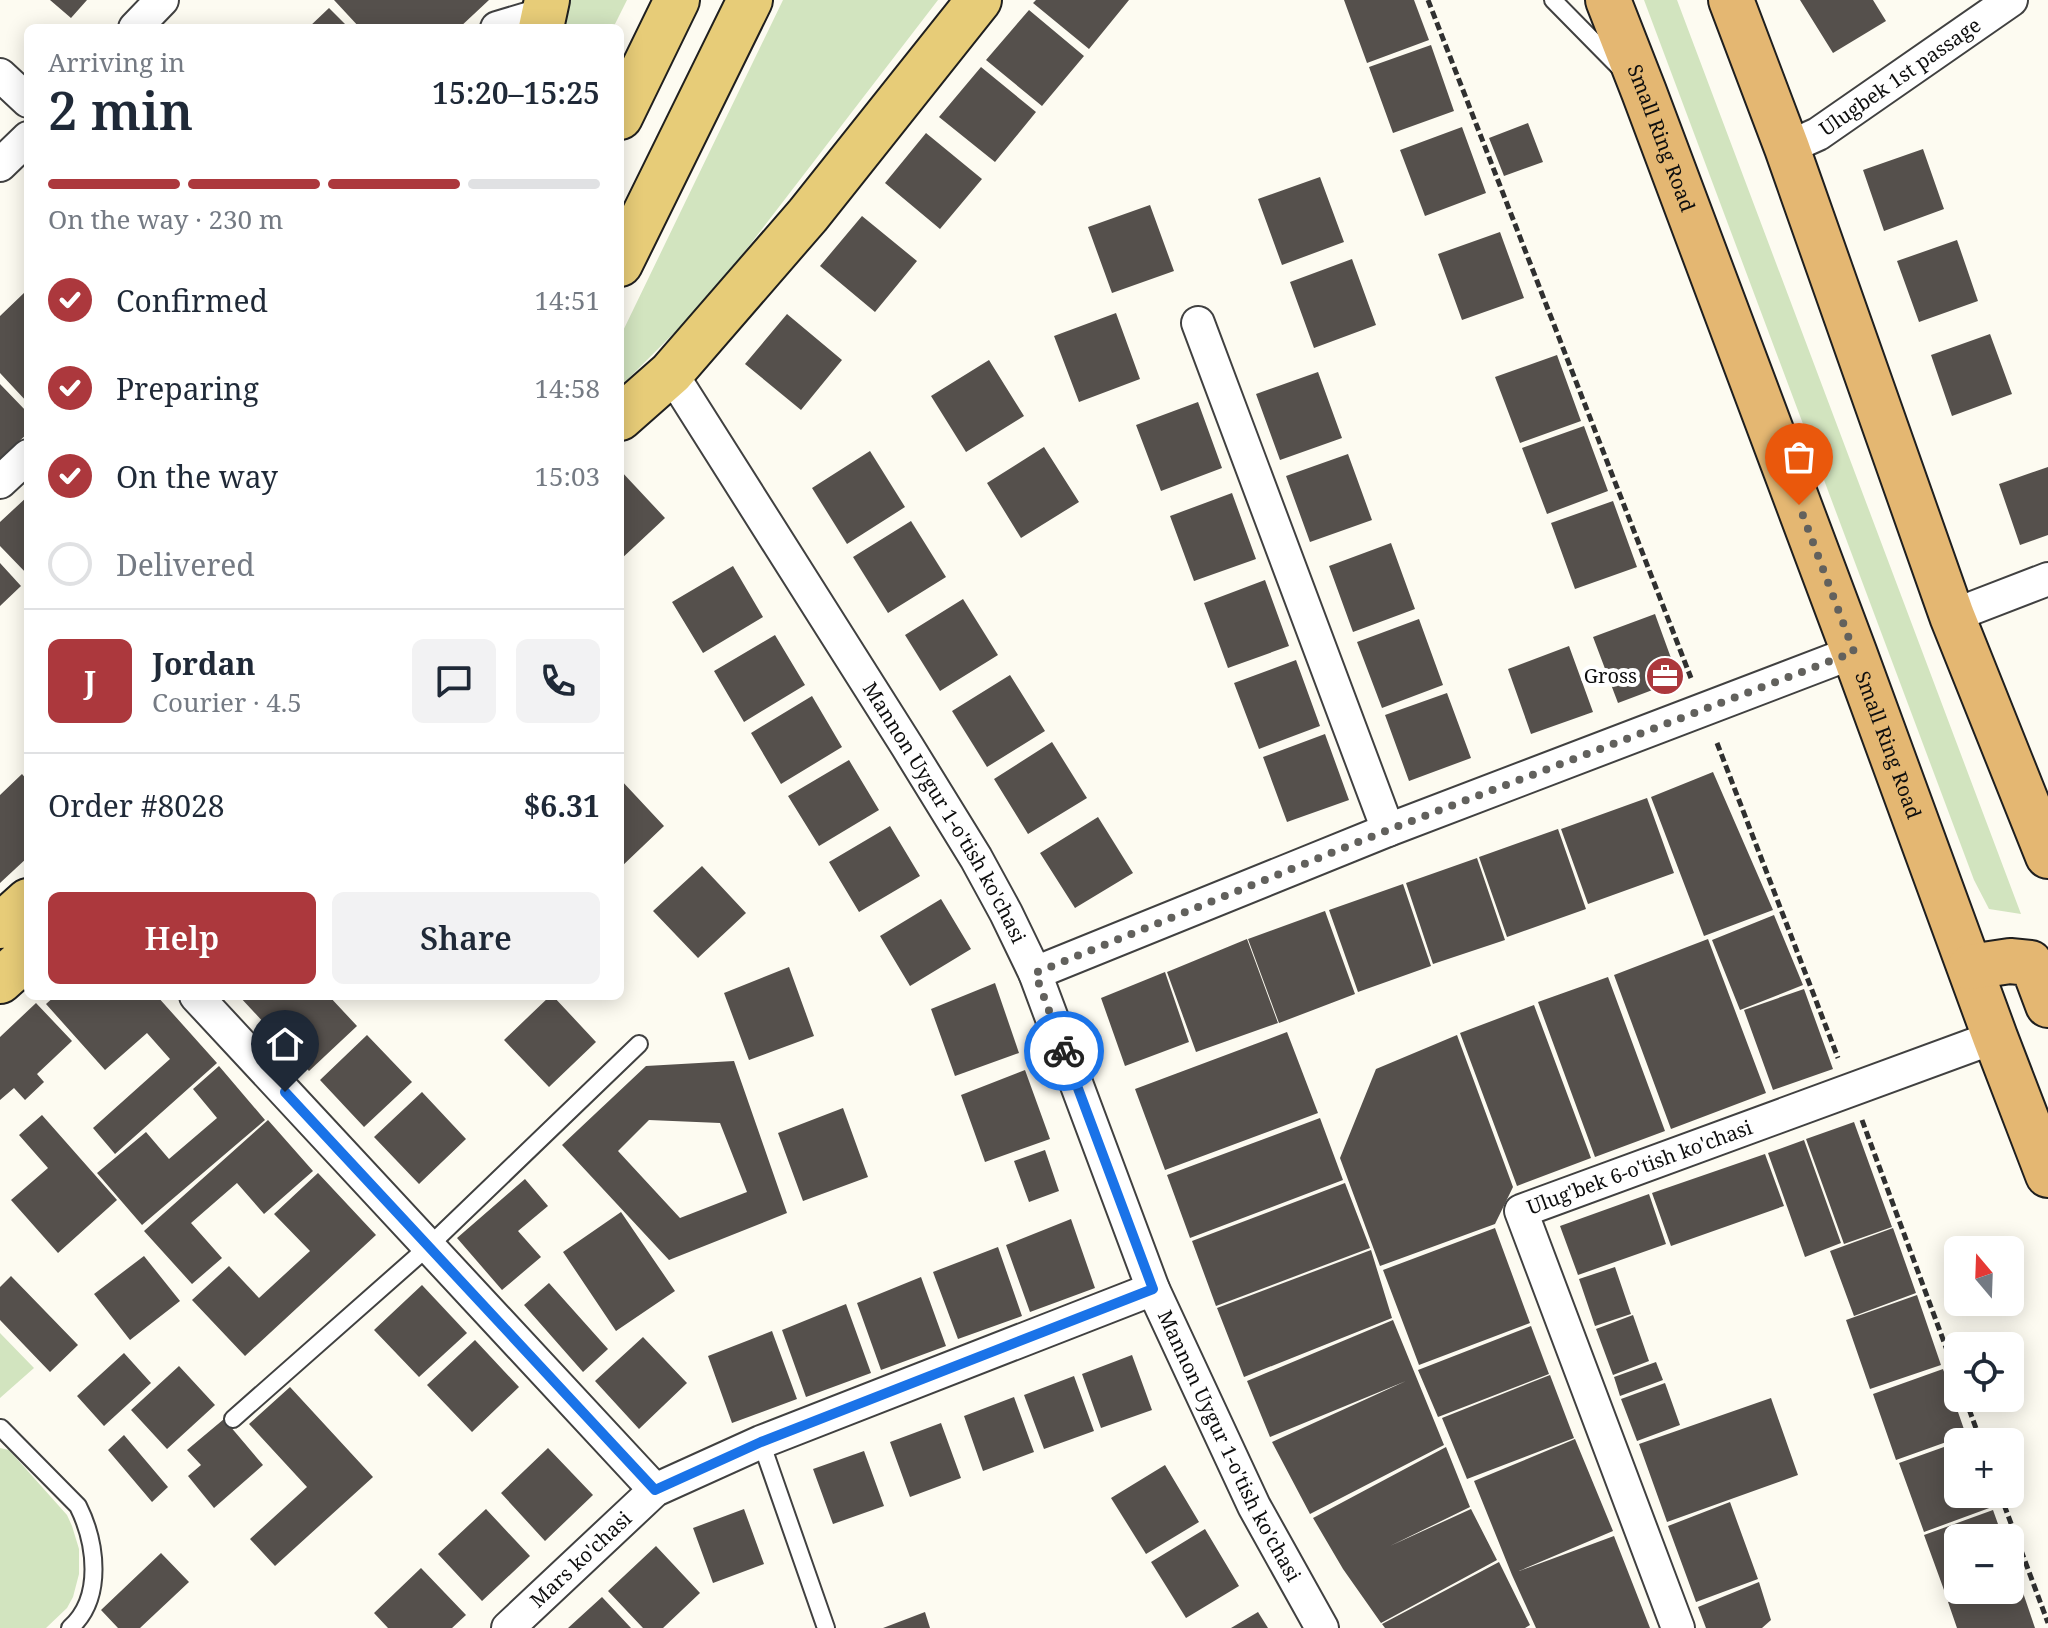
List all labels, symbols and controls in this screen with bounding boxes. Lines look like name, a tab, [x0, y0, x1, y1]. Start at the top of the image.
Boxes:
street label: Ulugbek 1st passage	[1814, 11, 1986, 142]
text: Arriving in	[48, 44, 185, 80]
street label: Small Ring Road	[1622, 60, 1702, 215]
text: 15:20–15:25	[432, 72, 600, 113]
text: 2 min	[48, 74, 193, 145]
text: On the way · 230 m	[48, 201, 283, 237]
icon: check	[48, 278, 92, 322]
text: Confirmed	[116, 280, 268, 321]
text: 14:51	[534, 282, 600, 318]
icon: check	[48, 366, 92, 410]
text: Preparing	[116, 368, 259, 409]
text: 14:58	[534, 370, 600, 406]
pin	[1765, 423, 1833, 505]
icon: bag	[1777, 435, 1821, 479]
icon: check	[48, 454, 92, 498]
text: On the way	[116, 456, 278, 497]
text: 15:03	[534, 458, 600, 494]
text: Delivered	[116, 544, 255, 585]
button: chat	[412, 639, 496, 723]
button: phone	[516, 639, 600, 723]
text: Jordan	[152, 643, 255, 684]
office icon: Gross	[1644, 655, 1686, 697]
text: J	[84, 661, 96, 702]
place label: Gross	[1584, 662, 1637, 689]
street label: Small Ring Road	[1849, 667, 1928, 822]
street label: Mannon Uygur 1-o'tish ko'chasi	[857, 677, 1033, 948]
text: Courier · 4.5	[152, 684, 302, 720]
text: Order #8028	[48, 785, 225, 826]
text: $6.31	[523, 785, 600, 826]
button: Help	[48, 892, 316, 984]
button: Share	[332, 892, 600, 984]
pin	[251, 1010, 319, 1092]
courier	[1024, 1011, 1104, 1091]
icon: home	[263, 1022, 307, 1066]
icon: bike	[1042, 1029, 1086, 1073]
street label: Ulug'bek 6-o'tish ko'chasi	[1523, 1113, 1757, 1221]
north arrow	[1944, 1236, 2024, 1316]
map controls	[1944, 1236, 2024, 1604]
street label: Mannon Uygur 1-o'tish ko'chasi	[1152, 1306, 1308, 1587]
button: locate	[1944, 1332, 2024, 1412]
button: +	[1944, 1428, 2024, 1508]
street label: Mars ko'chasi	[524, 1505, 638, 1613]
button: −	[1944, 1524, 2024, 1604]

